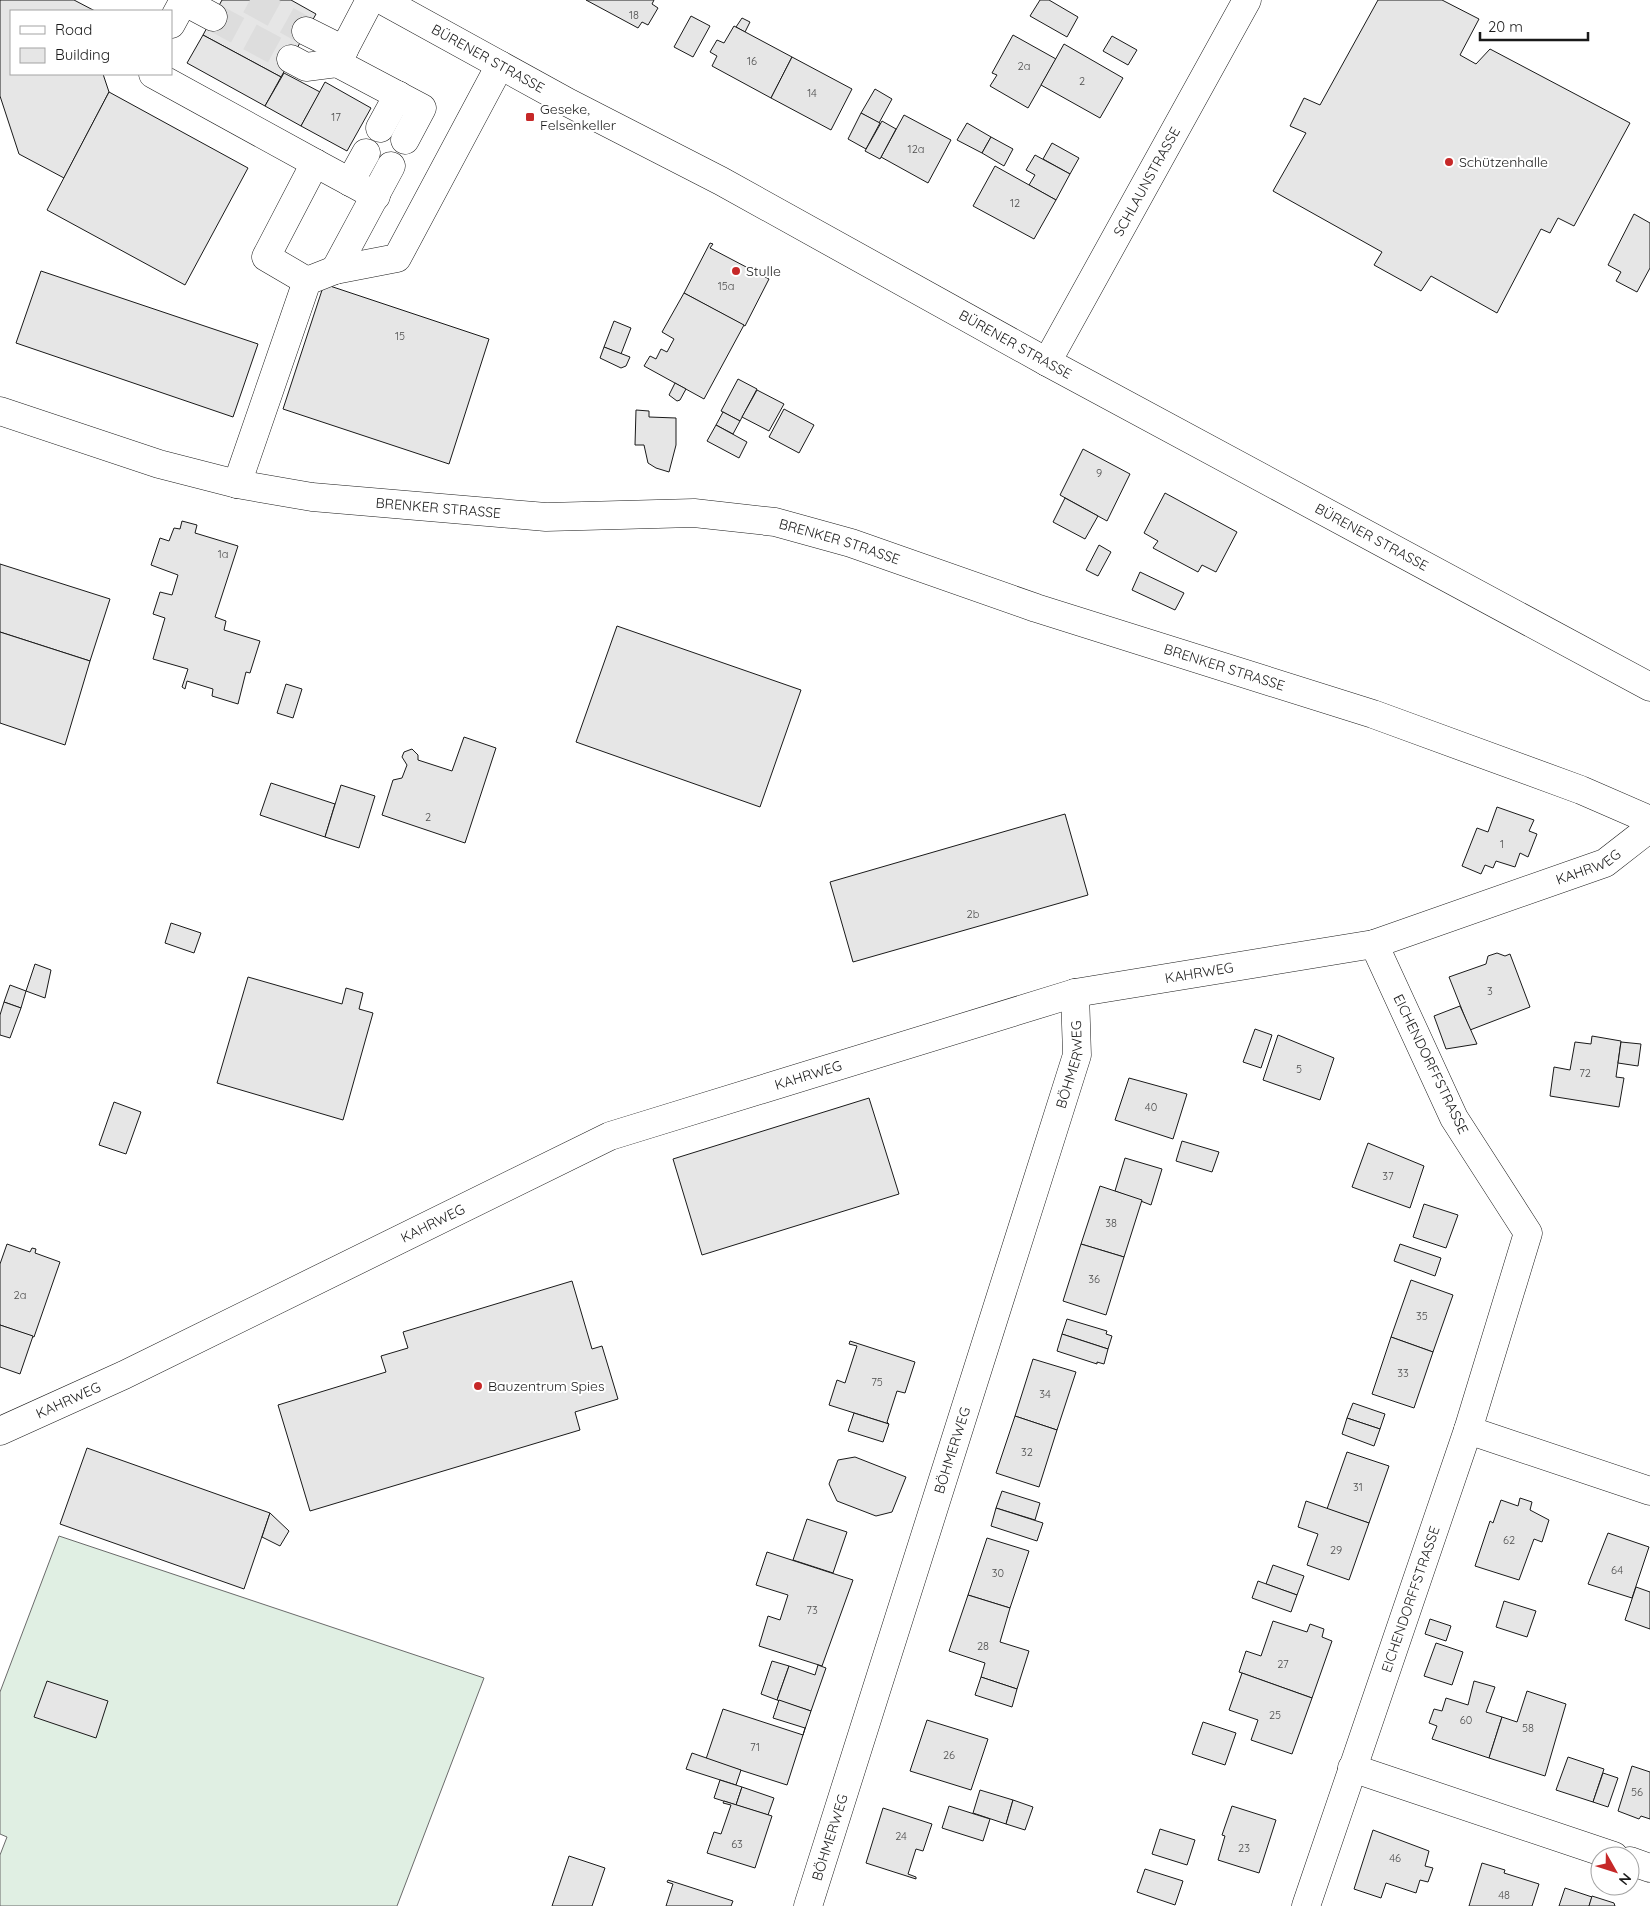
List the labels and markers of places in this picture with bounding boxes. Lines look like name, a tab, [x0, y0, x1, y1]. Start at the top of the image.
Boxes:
place label: Geseke, Felsenkeller	[540, 100, 617, 134]
marker: Geseke, Felsenkeller	[524, 111, 536, 123]
place label: Schützenhalle	[1459, 153, 1548, 171]
marker: Schützenhalle	[1443, 156, 1455, 168]
place label: Stulle	[746, 262, 781, 280]
marker: Stulle	[730, 265, 742, 277]
place label: Bauzentrum Spies	[488, 1377, 605, 1395]
marker: Bauzentrum Spies	[472, 1380, 484, 1392]

